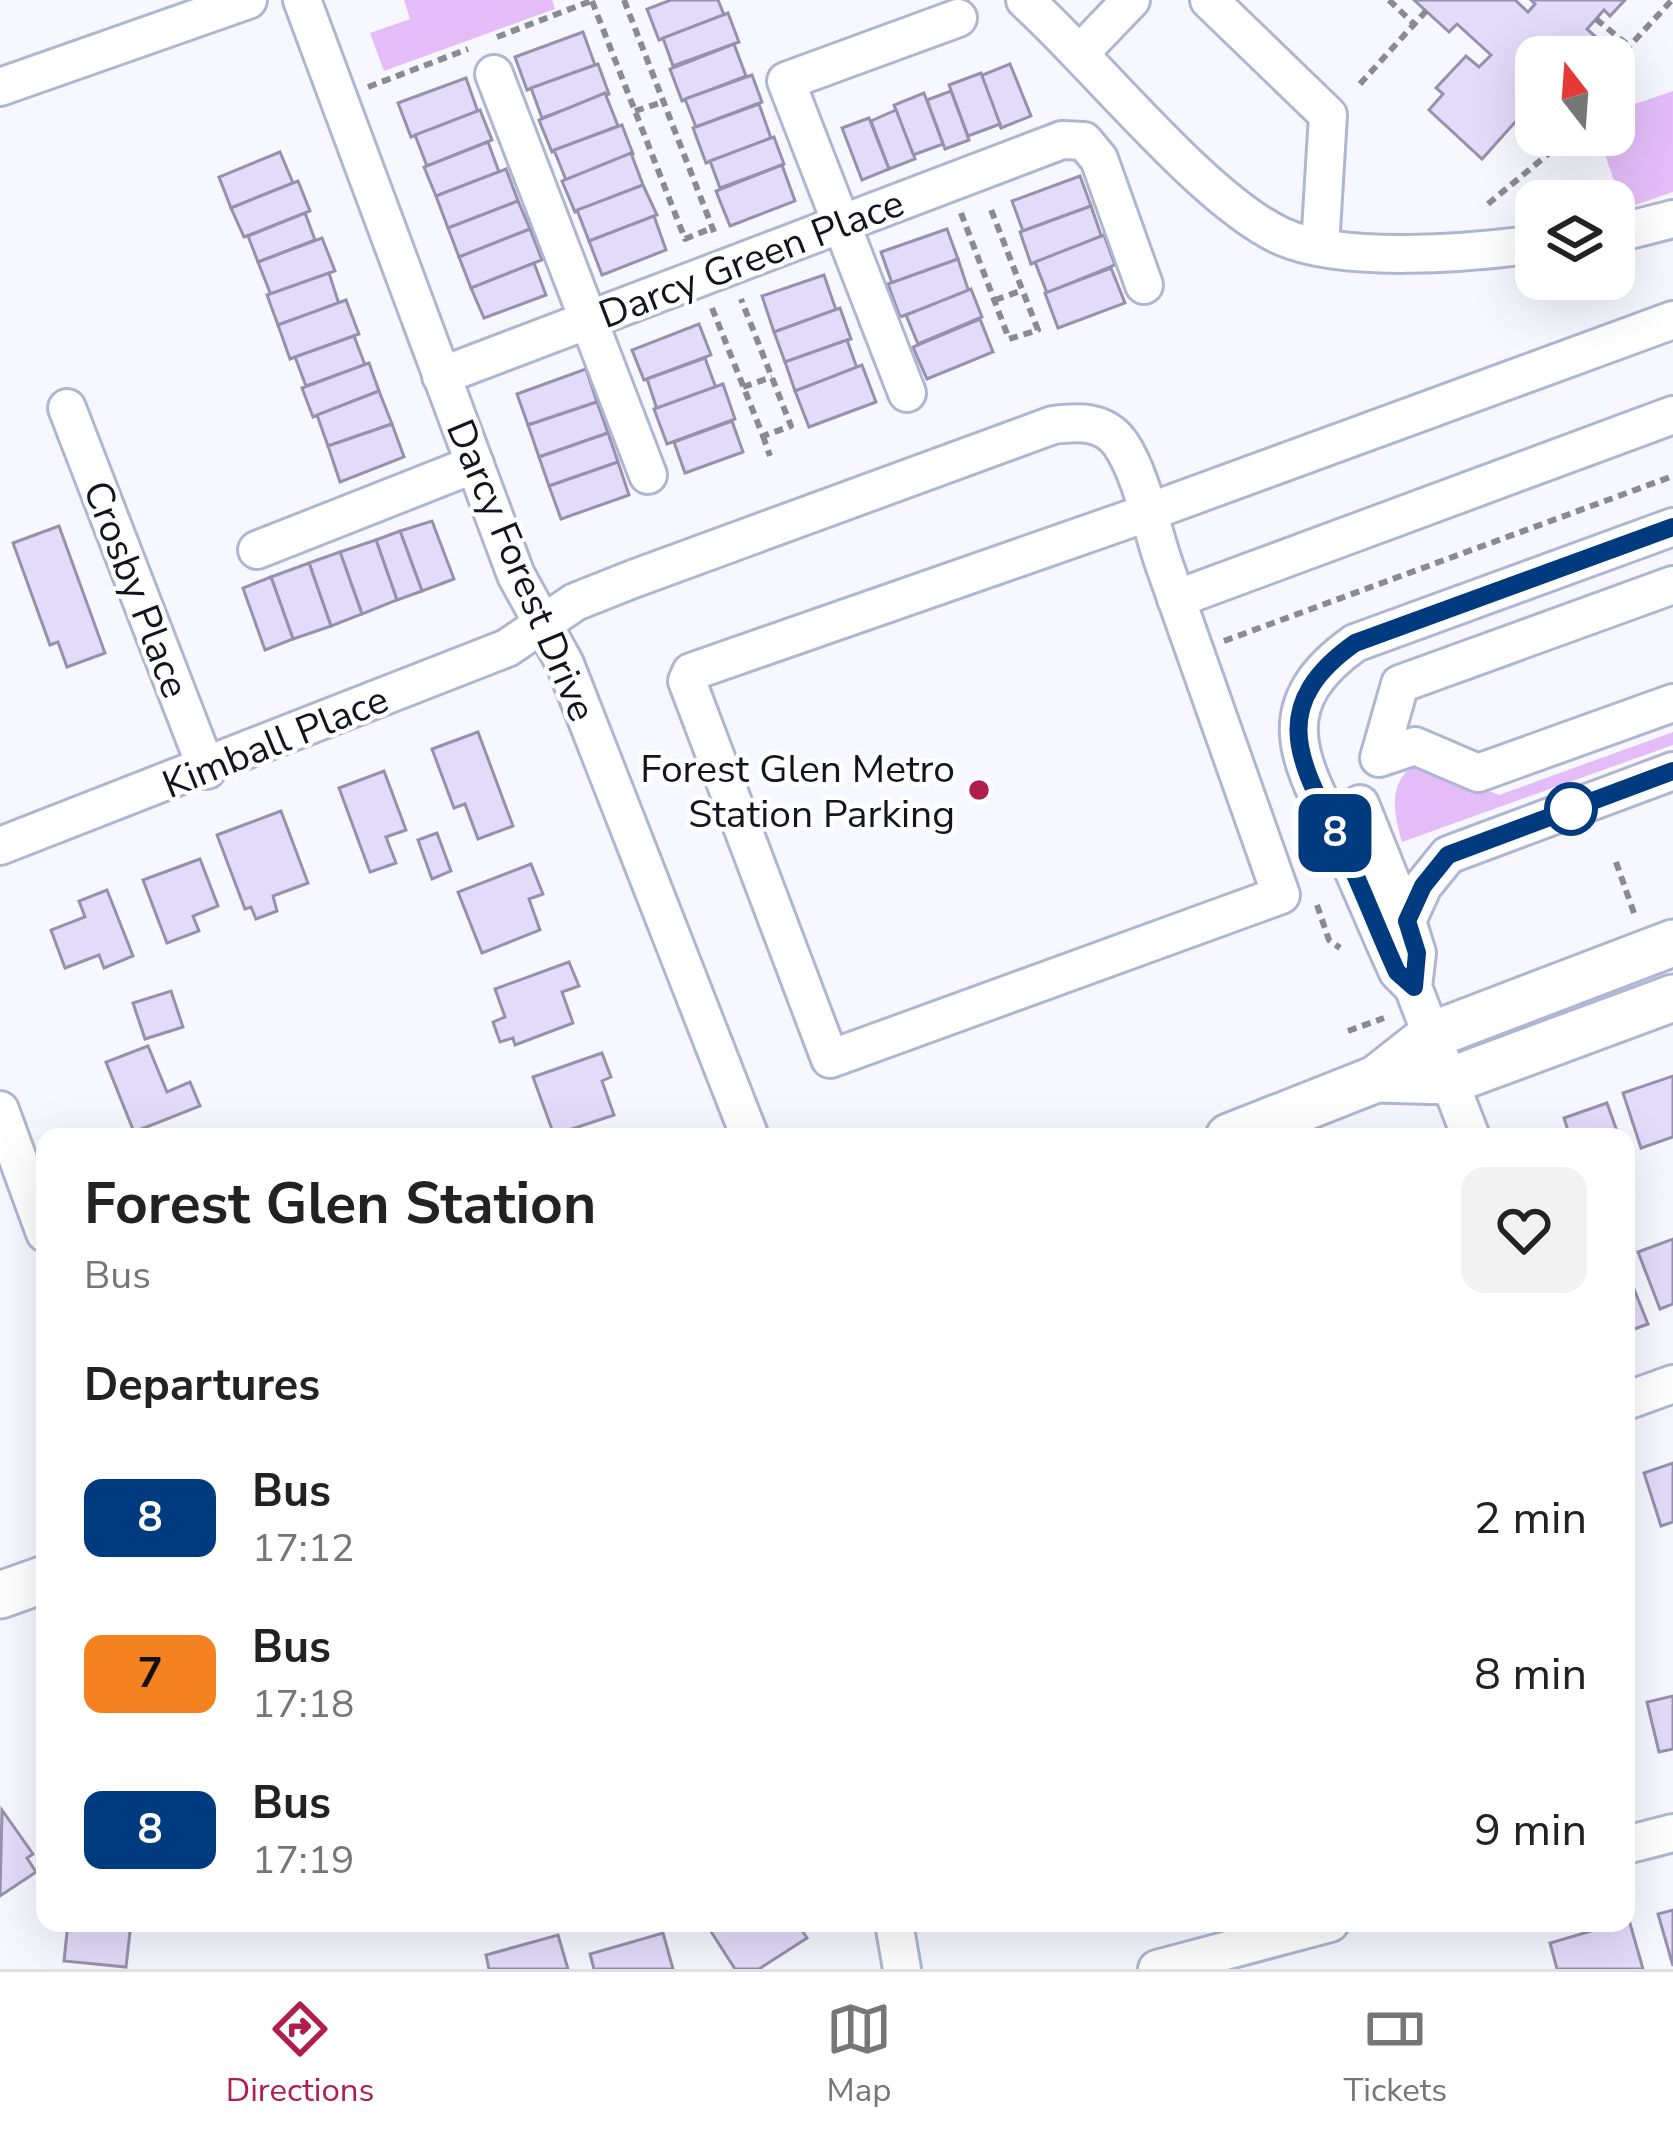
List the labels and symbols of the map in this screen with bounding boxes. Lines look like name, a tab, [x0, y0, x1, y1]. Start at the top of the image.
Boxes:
north arrow	[1515, 36, 1635, 156]
street label: Darcy Green Place	[591, 177, 912, 342]
street label: Darcy Forest Drive	[433, 412, 608, 730]
street label: Crosby Place	[70, 473, 201, 706]
street label: Kimball Place	[155, 673, 396, 812]
place label: Forest Glen Metro Station Parking	[640, 743, 955, 841]
marker: Forest Glen Metro Station Parking	[966, 777, 992, 803]
unlabelled marker	[1546, 784, 1596, 834]
line badge: 8	[1296, 794, 1374, 872]

